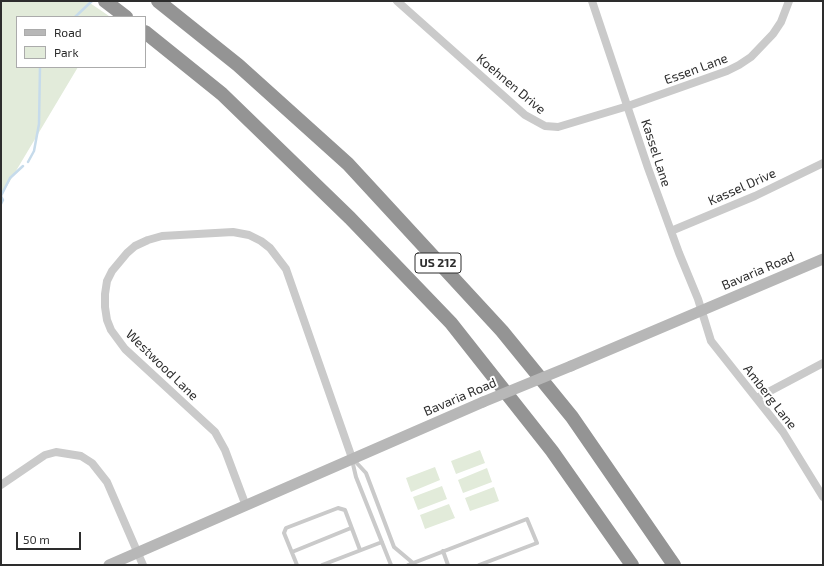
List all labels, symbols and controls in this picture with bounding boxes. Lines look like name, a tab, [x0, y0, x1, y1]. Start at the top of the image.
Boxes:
legend	[16, 16, 146, 68]
text: Road	[54, 25, 82, 39]
text: Park	[54, 45, 79, 59]
street label: Essen Lane	[662, 50, 730, 88]
street label: Koehnen Drive	[473, 51, 549, 117]
street label: Kassel Lane	[638, 117, 674, 189]
street label: Kassel Drive	[706, 165, 778, 209]
street label: Bavaria Road	[719, 249, 797, 293]
road number: US 212	[415, 253, 461, 273]
street label: Westwood Lane	[122, 326, 202, 404]
street label: Amberg Lane	[740, 362, 800, 432]
street label: Bavaria Road	[421, 375, 499, 419]
scale bar	[18, 524, 83, 550]
text: 50 m	[23, 532, 50, 546]

